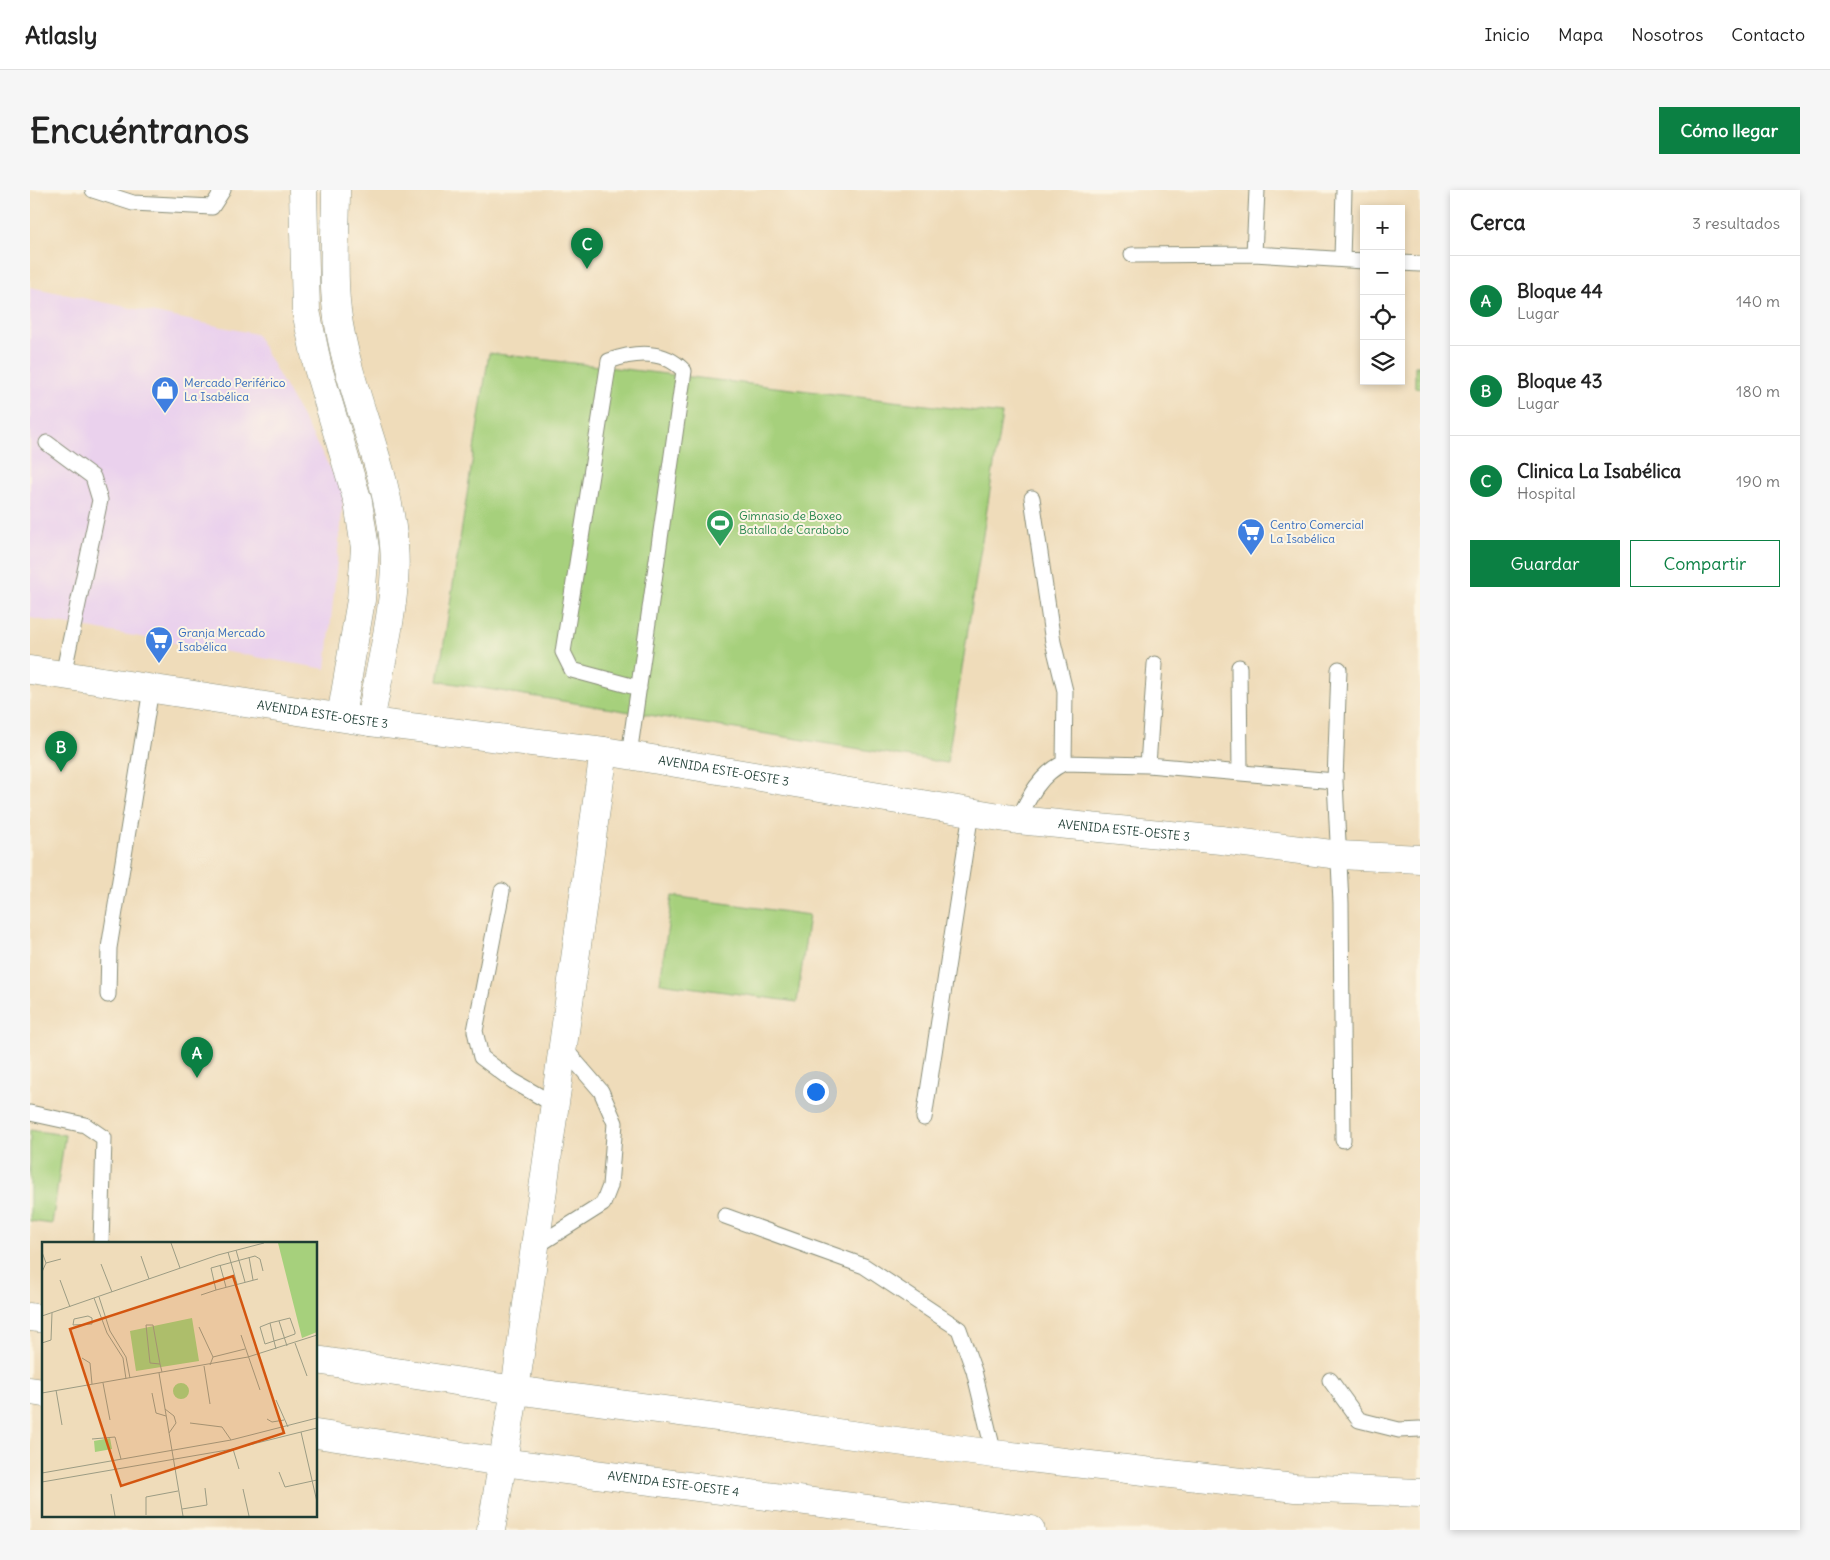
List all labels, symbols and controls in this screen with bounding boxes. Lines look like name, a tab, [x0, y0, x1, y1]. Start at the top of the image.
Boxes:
text: Atlasly	[25, 20, 97, 50]
text: Inicio	[1484, 23, 1530, 46]
text: Mapa	[1558, 23, 1603, 46]
text: Nosotros	[1631, 23, 1703, 46]
text: Contacto	[1731, 23, 1805, 46]
button: Cómo llegar	[1659, 107, 1800, 154]
text: Encuéntranos	[30, 108, 249, 152]
map controls	[1360, 205, 1405, 385]
button: +	[1360, 205, 1405, 250]
text: Cerca	[1470, 209, 1525, 236]
text: 3 resultados	[1692, 213, 1780, 233]
pin: C	[571, 228, 603, 269]
button: −	[1360, 250, 1405, 295]
text: Bloque 44	[1517, 279, 1603, 303]
text: A	[1481, 291, 1491, 311]
text: 140 m	[1736, 291, 1780, 311]
button: locate	[1360, 295, 1405, 340]
text: Lugar	[1517, 303, 1559, 323]
button: layers	[1360, 340, 1405, 385]
text: Bloque 43	[1517, 369, 1602, 393]
shop icon: Mercado Periférico La Isabélica	[150, 375, 180, 414]
place label: Mercado Periférico La Isabélica	[184, 375, 286, 404]
text: B	[1481, 381, 1491, 401]
text: 180 m	[1736, 381, 1780, 401]
text: Lugar	[1517, 393, 1559, 413]
text: Clinica La Isabélica	[1517, 459, 1681, 483]
text: C	[1481, 471, 1491, 491]
text: 190 m	[1736, 471, 1780, 491]
text: Hospital	[1517, 483, 1576, 503]
sports icon: Gimnasio de Boxeo Batalla de Carabobo	[705, 508, 735, 547]
place label: Gimnasio de Boxeo Batalla de Carabobo	[739, 508, 849, 537]
supermarket icon: Centro Comercial La Isabélica	[1236, 517, 1266, 556]
place label: Centro Comercial La Isabélica	[1270, 517, 1364, 546]
button: Guardar	[1470, 540, 1620, 587]
button: Compartir	[1630, 540, 1780, 587]
supermarket icon: Granja Mercado Isabélica	[144, 625, 174, 664]
place label: Granja Mercado Isabélica	[178, 625, 265, 654]
street label: AVENIDA ESTE-OESTE 3	[256, 697, 389, 731]
pin: B	[45, 731, 77, 772]
street label: AVENIDA ESTE-OESTE 3	[657, 752, 790, 789]
street label: AVENIDA ESTE-OESTE 3	[1057, 816, 1191, 844]
pin: A	[181, 1037, 213, 1078]
your location	[803, 1079, 829, 1105]
inset map	[42, 1242, 318, 1518]
street label: AVENIDA ESTE-OESTE 4	[607, 1468, 740, 1499]

